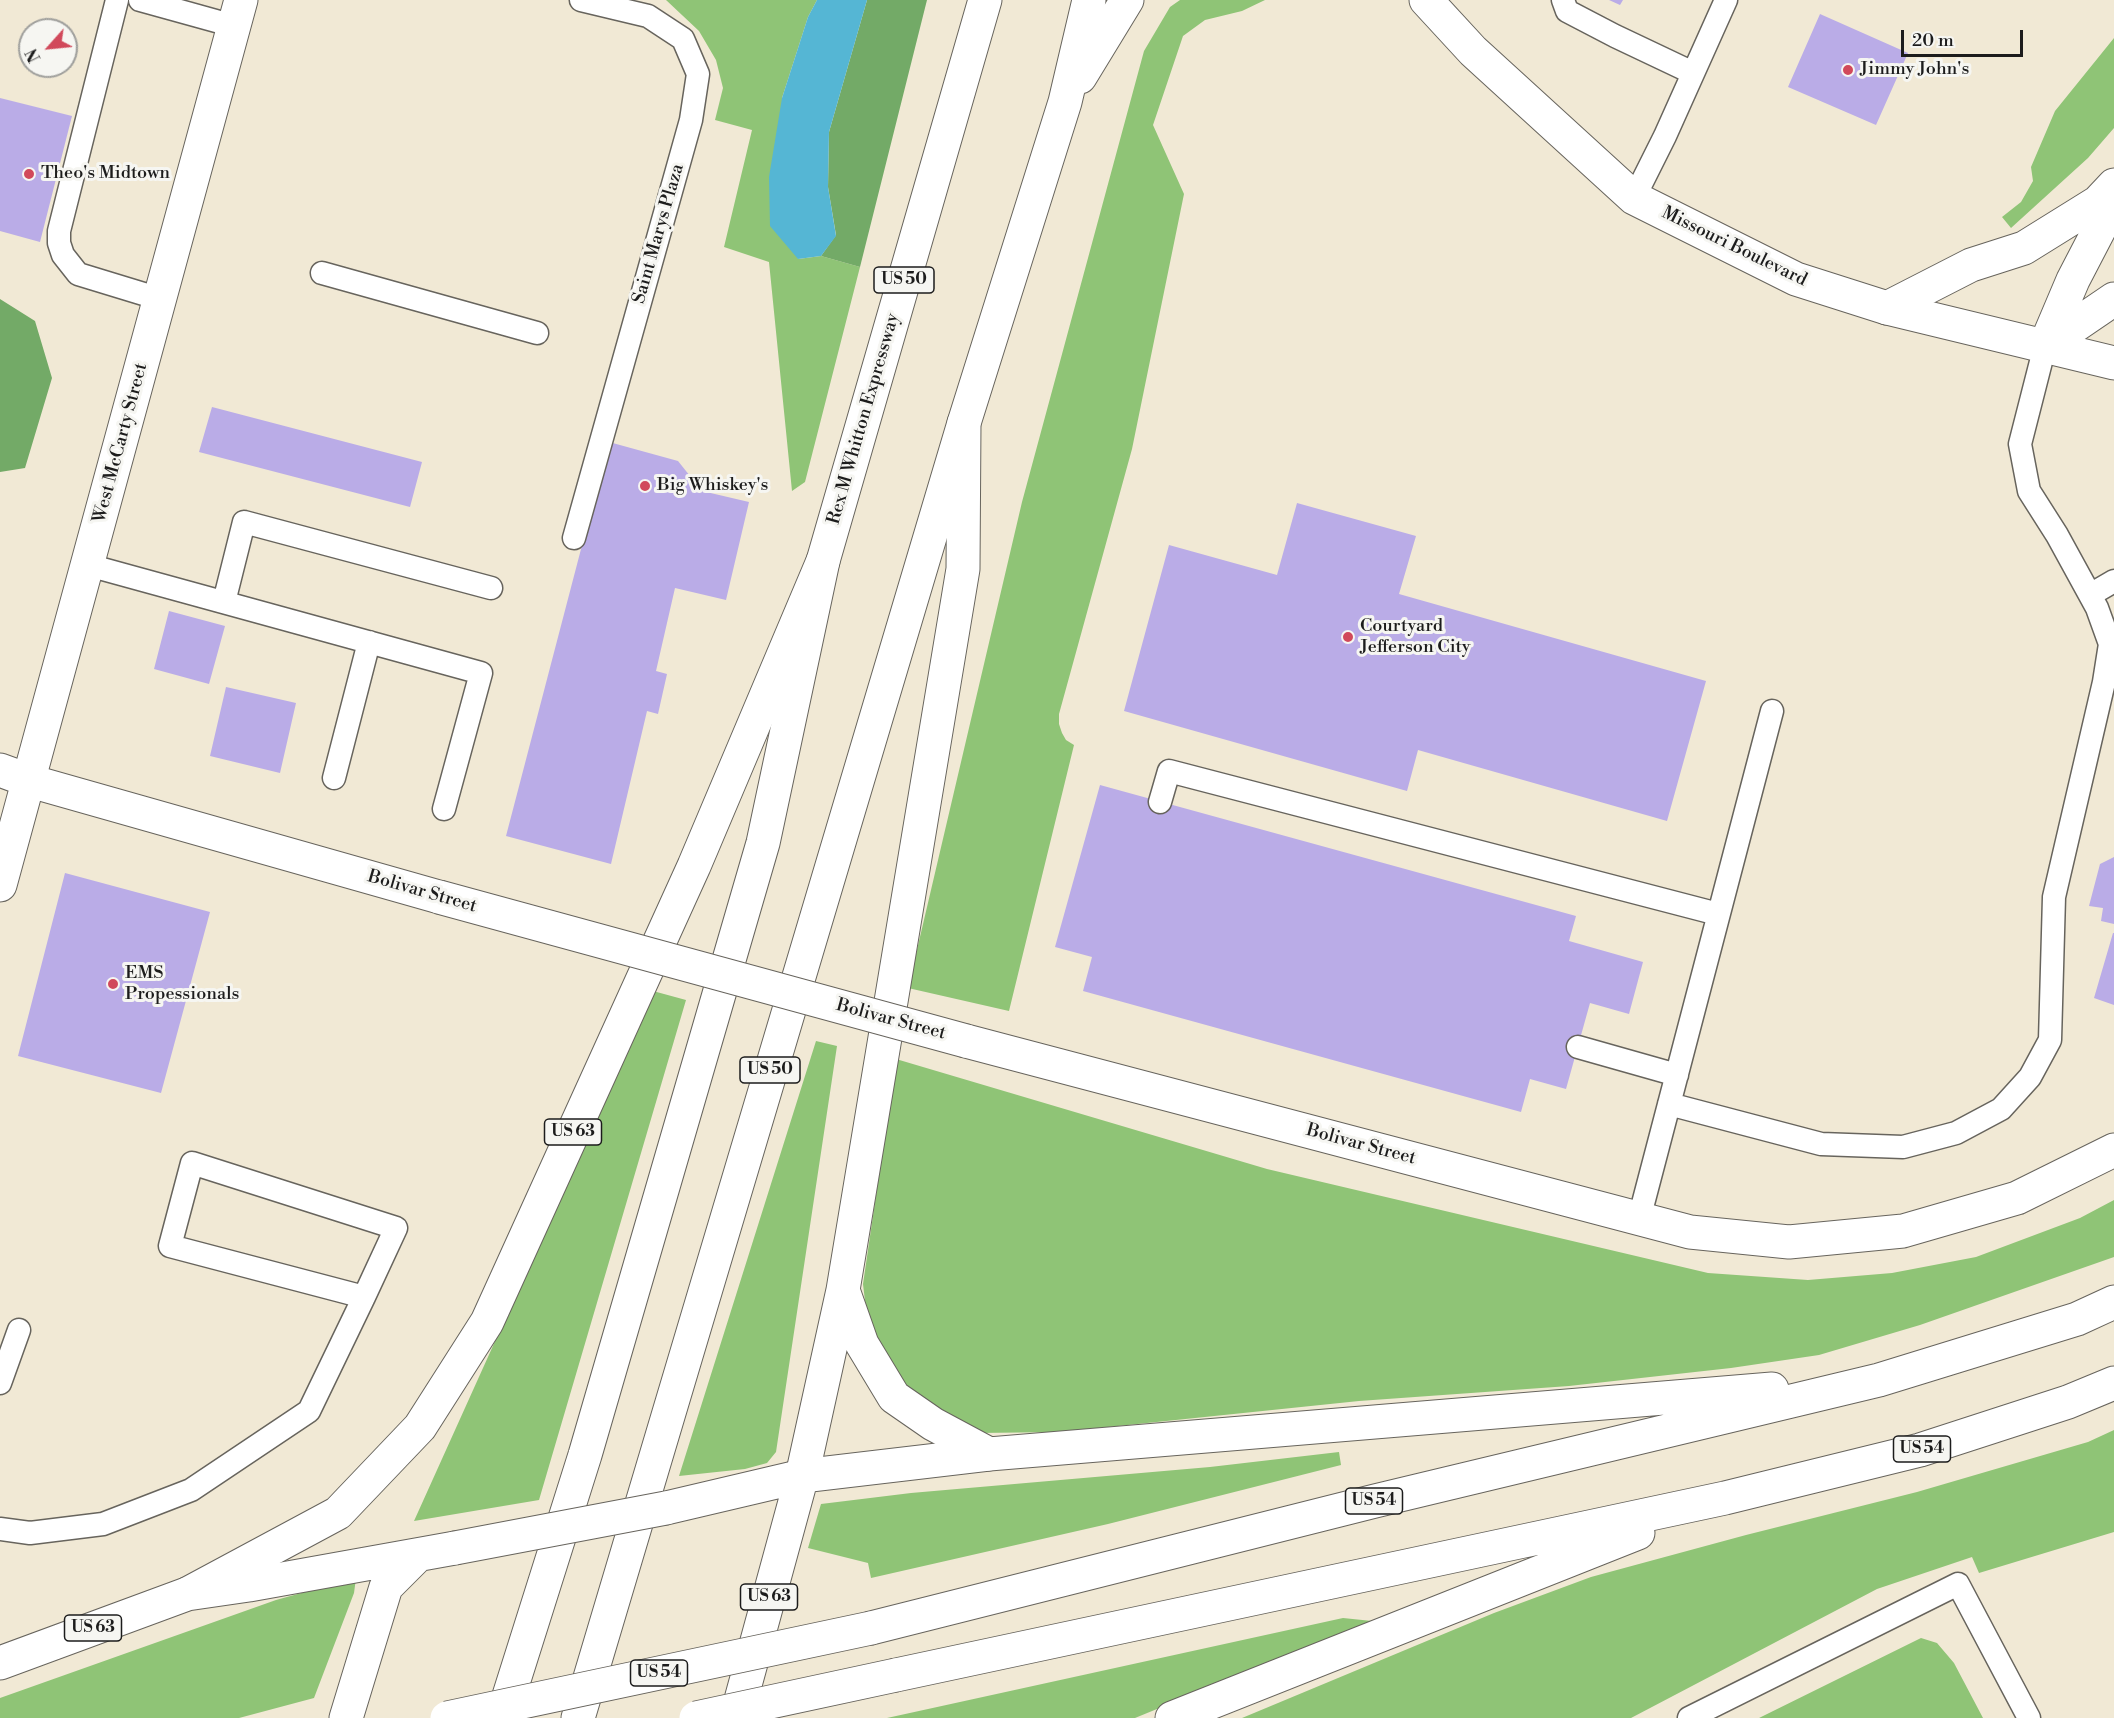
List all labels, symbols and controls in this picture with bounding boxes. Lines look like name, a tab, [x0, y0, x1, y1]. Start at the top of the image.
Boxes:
north arrow	[18, 18, 78, 78]
scale bar	[1904, 18, 2026, 56]
text: 20 m	[1912, 29, 1954, 52]
text: N	[22, 45, 46, 65]
place label: Jimmy John's	[1860, 59, 1969, 81]
marker: Jimmy John's	[1841, 63, 1855, 77]
street label: Saint Marys Plaza	[629, 162, 689, 306]
place label: Theo's Midtown	[41, 163, 170, 185]
marker: Theo's Midtown	[22, 167, 36, 181]
street label: Missouri Boulevard	[1658, 202, 1810, 292]
road number: US 50	[874, 267, 934, 293]
street label: Rex M Whitton Expressway	[823, 311, 905, 527]
street label: West McCarty Street	[89, 361, 153, 525]
place label: Big Whiskey's	[657, 475, 768, 497]
marker: Big Whiskey's	[638, 479, 652, 493]
place label: Courtyard Jefferson City	[1360, 616, 1471, 658]
marker: Courtyard Jefferson City	[1341, 630, 1355, 644]
street label: Bolivar Street	[365, 866, 479, 918]
place label: EMS Propessionals	[125, 963, 239, 1006]
marker: EMS Propessionals	[106, 977, 120, 991]
street label: Bolivar Street	[834, 995, 948, 1045]
road number: US 50	[740, 1057, 800, 1083]
road number: US 63	[544, 1119, 602, 1145]
street label: Bolivar Street	[1304, 1120, 1418, 1170]
road number: US 54	[1894, 1436, 1950, 1462]
road number: US 54	[1346, 1488, 1402, 1514]
road number: US 63	[740, 1584, 798, 1610]
road number: US 63	[64, 1615, 122, 1641]
road number: US 54	[630, 1660, 688, 1686]

